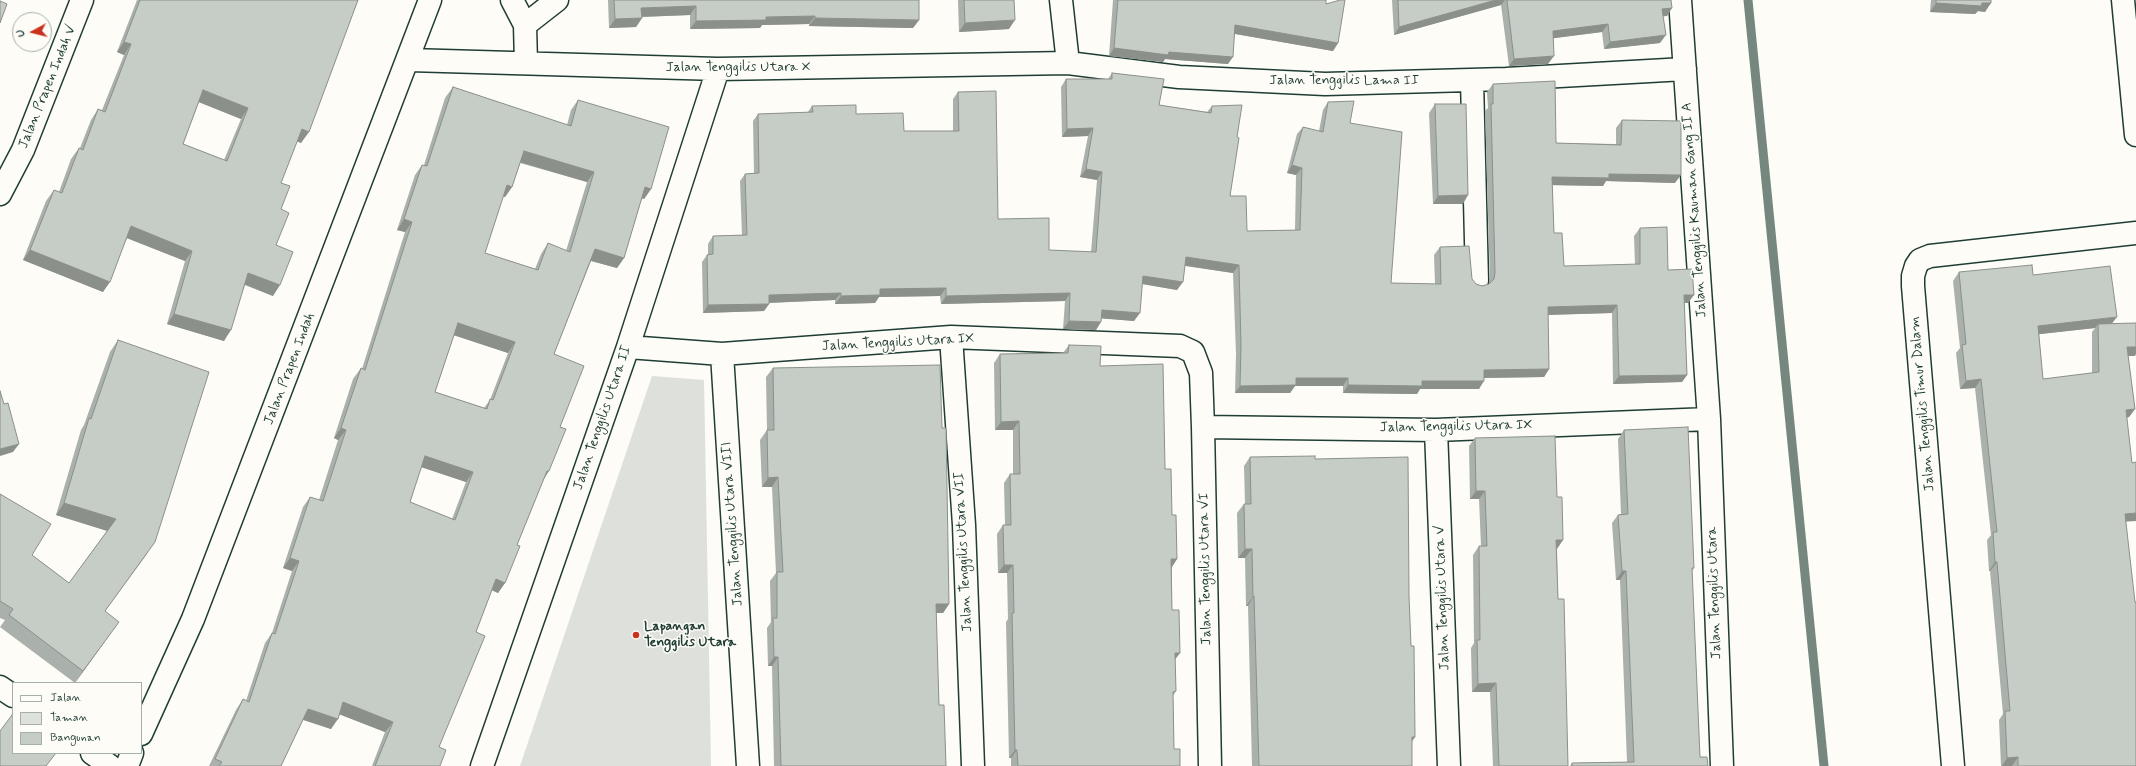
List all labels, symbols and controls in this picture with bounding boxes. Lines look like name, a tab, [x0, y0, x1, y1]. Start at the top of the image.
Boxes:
north arrow	[12, 12, 52, 52]
street label: Jalan Prapen Indah V	[16, 23, 80, 151]
text: U	[14, 29, 28, 38]
street label: Jalan Tenggilis Utara X	[665, 60, 811, 76]
street label: Jalan Tenggilis Lama II	[1269, 73, 1419, 89]
street label: Jalan Tenggilis Kauman Gang II A	[1679, 102, 1711, 318]
street label: Jalan Prapen Indah	[261, 310, 319, 428]
street label: Jalan Tenggilis Timur Dalam	[1907, 316, 1939, 492]
street label: Jalan Tenggilis Utara IX	[821, 331, 975, 355]
street label: Jalan Tenggilis Utara II	[570, 344, 636, 492]
street label: Jalan Tenggilis Utara IX	[1380, 417, 1532, 437]
street label: Jalan Tenggilis Utara VIII	[719, 441, 747, 607]
street label: Jalan Tenggilis Utara VII	[951, 471, 977, 633]
street label: Jalan Tenggilis Utara VI	[1196, 493, 1216, 645]
street label: Jalan Tenggilis Utara V	[1432, 525, 1454, 671]
street label: Jalan Tenggilis Utara	[1704, 526, 1726, 660]
place label: Lapangan Tenggilis Utara	[644, 619, 736, 652]
marker: Lapangan Tenggilis Utara	[631, 630, 641, 640]
legend	[12, 682, 142, 754]
text: Jalan	[50, 690, 81, 706]
text: Taman	[50, 710, 88, 726]
text: Bangunan	[50, 730, 101, 746]

